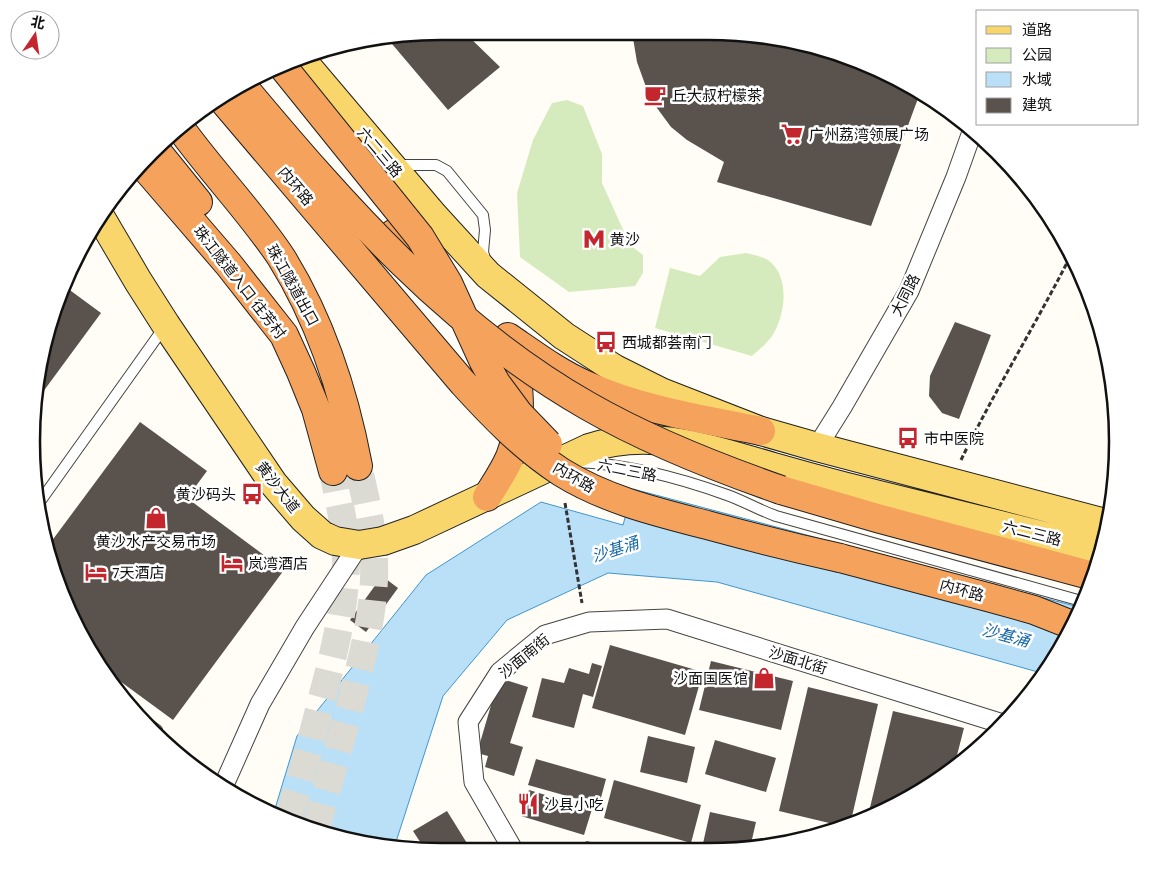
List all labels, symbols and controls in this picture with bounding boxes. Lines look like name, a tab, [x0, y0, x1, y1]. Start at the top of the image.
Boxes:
north arrow	[10, 10, 60, 60]
legend	[976, 10, 1139, 125]
text: 北	[29, 11, 47, 34]
text: 道路	[1022, 19, 1052, 40]
text: 公园	[1022, 44, 1052, 65]
text: 水域	[1022, 69, 1052, 90]
cafe icon: 丘大叔柠檬茶	[642, 82, 668, 108]
place label: 丘大叔柠檬茶	[672, 85, 762, 106]
text: 建筑	[1022, 94, 1052, 115]
supermarket icon: 广州荔湾领展广场	[779, 121, 805, 147]
street label: 六二三路	[353, 122, 407, 182]
place label: 广州荔湾领展广场	[809, 124, 929, 145]
street label: 内环路	[273, 162, 319, 210]
street label: 珠江隧道入口 往芳村	[189, 221, 291, 343]
metro station icon: 黄沙	[581, 226, 607, 252]
place label: 黄沙	[610, 229, 640, 250]
street label: 珠江隧道出口	[262, 241, 324, 329]
street label: 大同路	[885, 270, 925, 320]
bus stop icon: 西城都荟南门	[593, 329, 619, 355]
place label: 西城都荟南门	[622, 332, 712, 353]
bus stop icon: 市中医院	[895, 425, 921, 451]
place label: 市中医院	[924, 428, 984, 449]
street label: 六二三路	[596, 454, 658, 486]
street label: 黄沙大道	[251, 457, 305, 517]
street label: 内环路	[549, 457, 599, 497]
bus stop icon: 黄沙码头	[239, 481, 265, 507]
place label: 黄沙码头	[176, 484, 236, 505]
shop icon: 黄沙水产交易市场	[143, 505, 169, 531]
street label: 六二三路	[1000, 516, 1064, 550]
place label: 黄沙水产交易市场	[96, 531, 216, 552]
water label: 沙基涌	[589, 531, 643, 567]
hotel icon: 岚湾酒店	[219, 550, 245, 576]
place label: 岚湾酒店	[248, 553, 308, 574]
hotel icon: 7天酒店	[83, 559, 109, 585]
place label: 7天酒店	[112, 562, 165, 583]
street label: 内环路	[938, 574, 986, 606]
water label: 沙基涌	[980, 618, 1034, 652]
street label: 沙面南街	[494, 629, 554, 683]
street label: 沙面北街	[766, 641, 830, 679]
shop icon: 沙面国医馆	[751, 665, 777, 691]
place label: 沙面国医馆	[673, 668, 748, 689]
restaurant icon: 沙县小吃	[515, 791, 541, 817]
place label: 沙县小吃	[544, 794, 604, 815]

